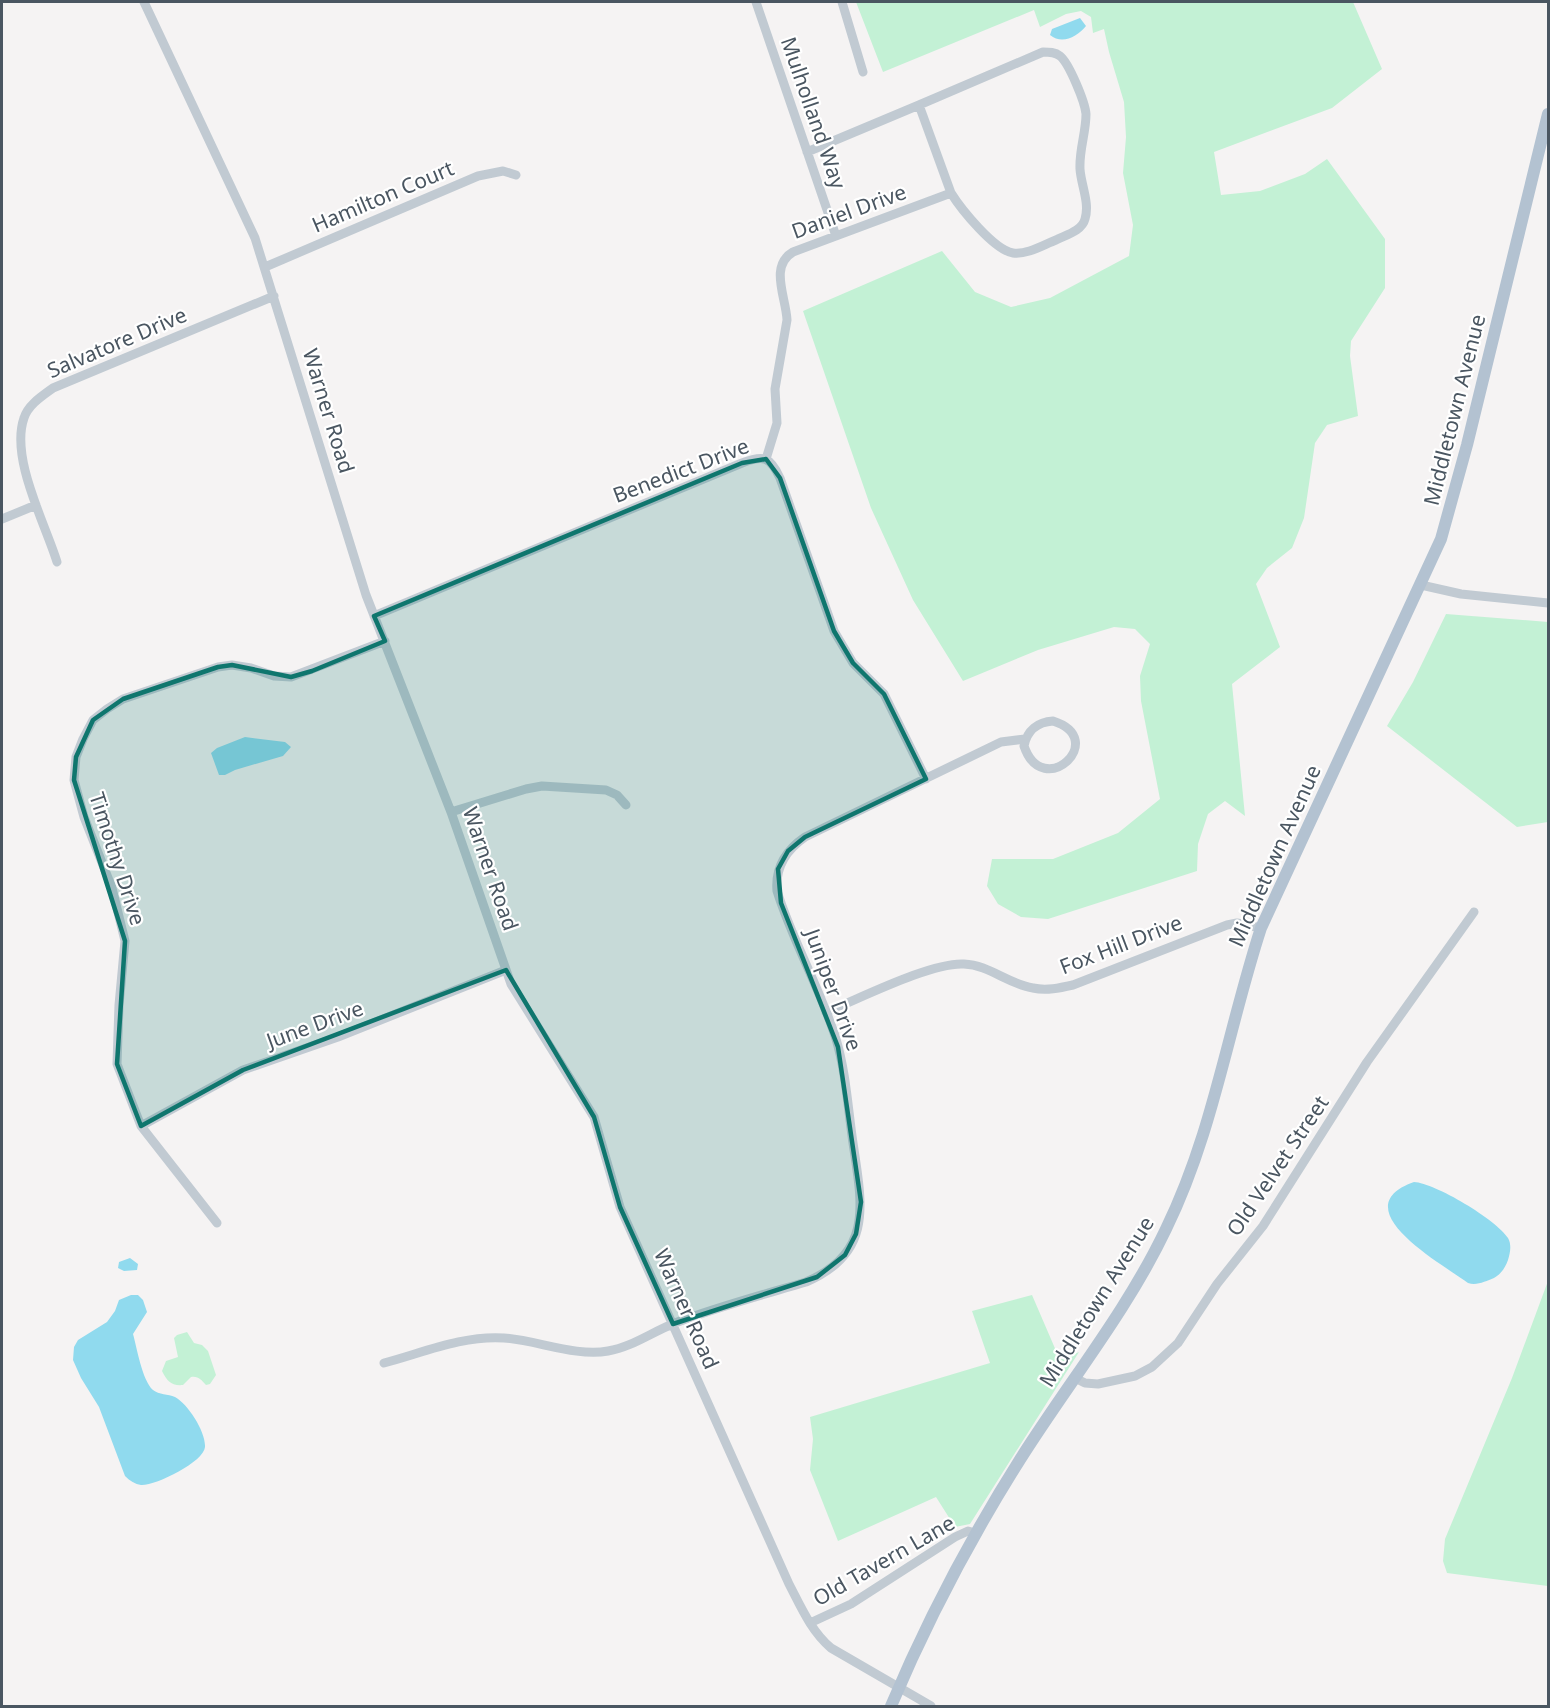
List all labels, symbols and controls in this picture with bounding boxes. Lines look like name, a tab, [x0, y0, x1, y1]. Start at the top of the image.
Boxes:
street label: Mulholland Way	[775, 33, 853, 193]
street label: Hamilton Court	[307, 153, 458, 239]
street label: Daniel Drive	[787, 177, 910, 245]
street label: Salvatore Drive	[43, 300, 191, 384]
street label: Middletown Avenue	[1417, 311, 1491, 508]
street label: Warner Road	[297, 345, 361, 476]
street label: Benedict Drive	[609, 431, 753, 509]
street label: Middletown Avenue	[1221, 760, 1327, 951]
street label: Timothy Drive	[83, 789, 153, 929]
street label: Warner Road	[457, 803, 525, 934]
street label: Fox Hill Drive	[1055, 908, 1186, 980]
street label: Juniper Drive	[798, 923, 869, 1055]
street label: June Drive	[261, 994, 367, 1055]
street label: Old Velvet Street	[1220, 1089, 1335, 1241]
street label: Middletown Avenue	[1032, 1211, 1160, 1392]
street label: Warner Road	[648, 1244, 726, 1373]
street label: Old Tavern Lane	[808, 1508, 959, 1612]

